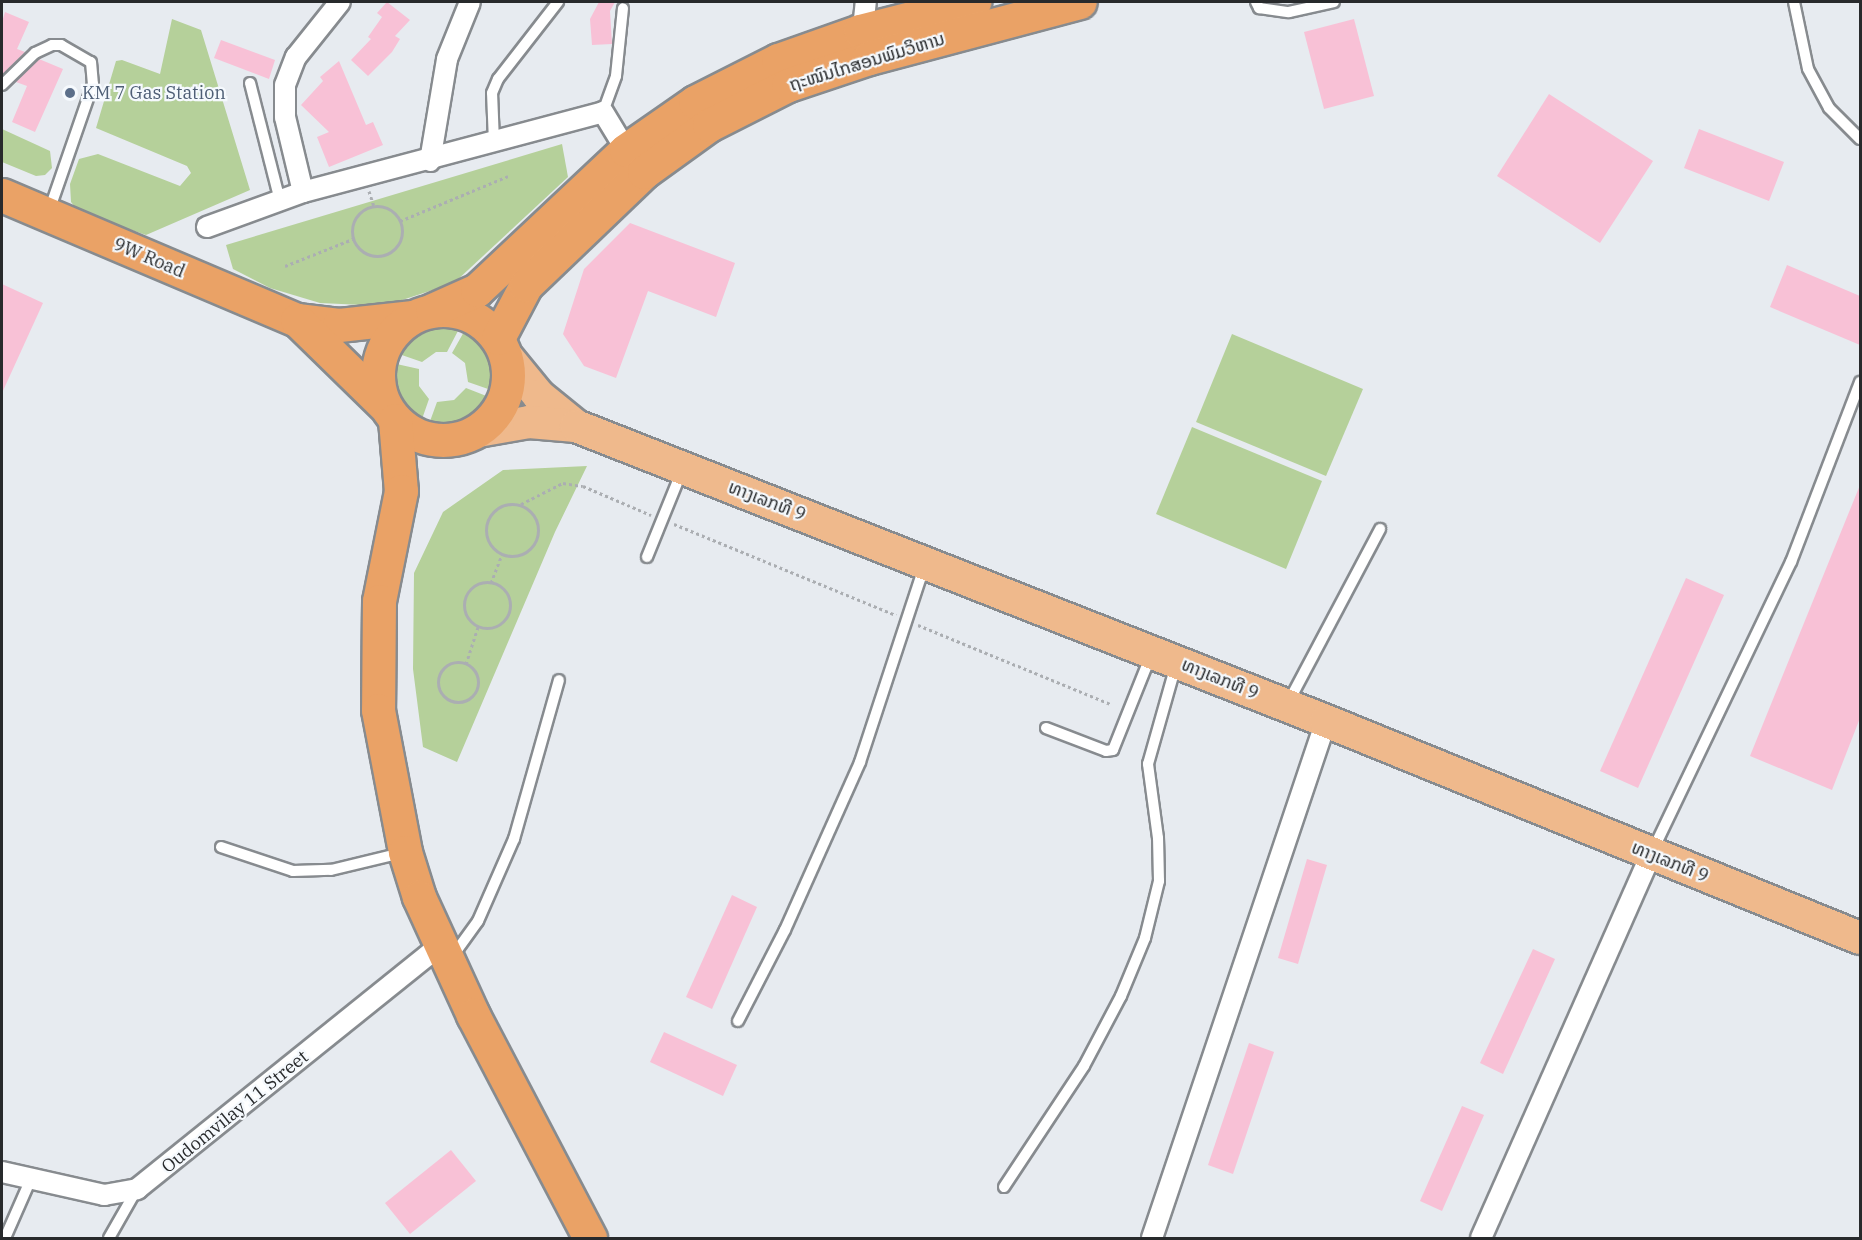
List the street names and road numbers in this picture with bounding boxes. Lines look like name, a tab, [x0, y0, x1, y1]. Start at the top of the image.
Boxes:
street label: ຖະໜົນໄກສອນພົມວິຫານ	[787, 28, 947, 96]
street label: 9W Road	[110, 233, 188, 283]
street label: ທາງເລກທີ 9	[725, 476, 809, 526]
street label: ທາງເລກທີ 9	[1178, 654, 1262, 704]
street label: ທາງເລກທີ 9	[1628, 837, 1712, 887]
street label: Oudomvilay 11 Street	[157, 1046, 313, 1178]

